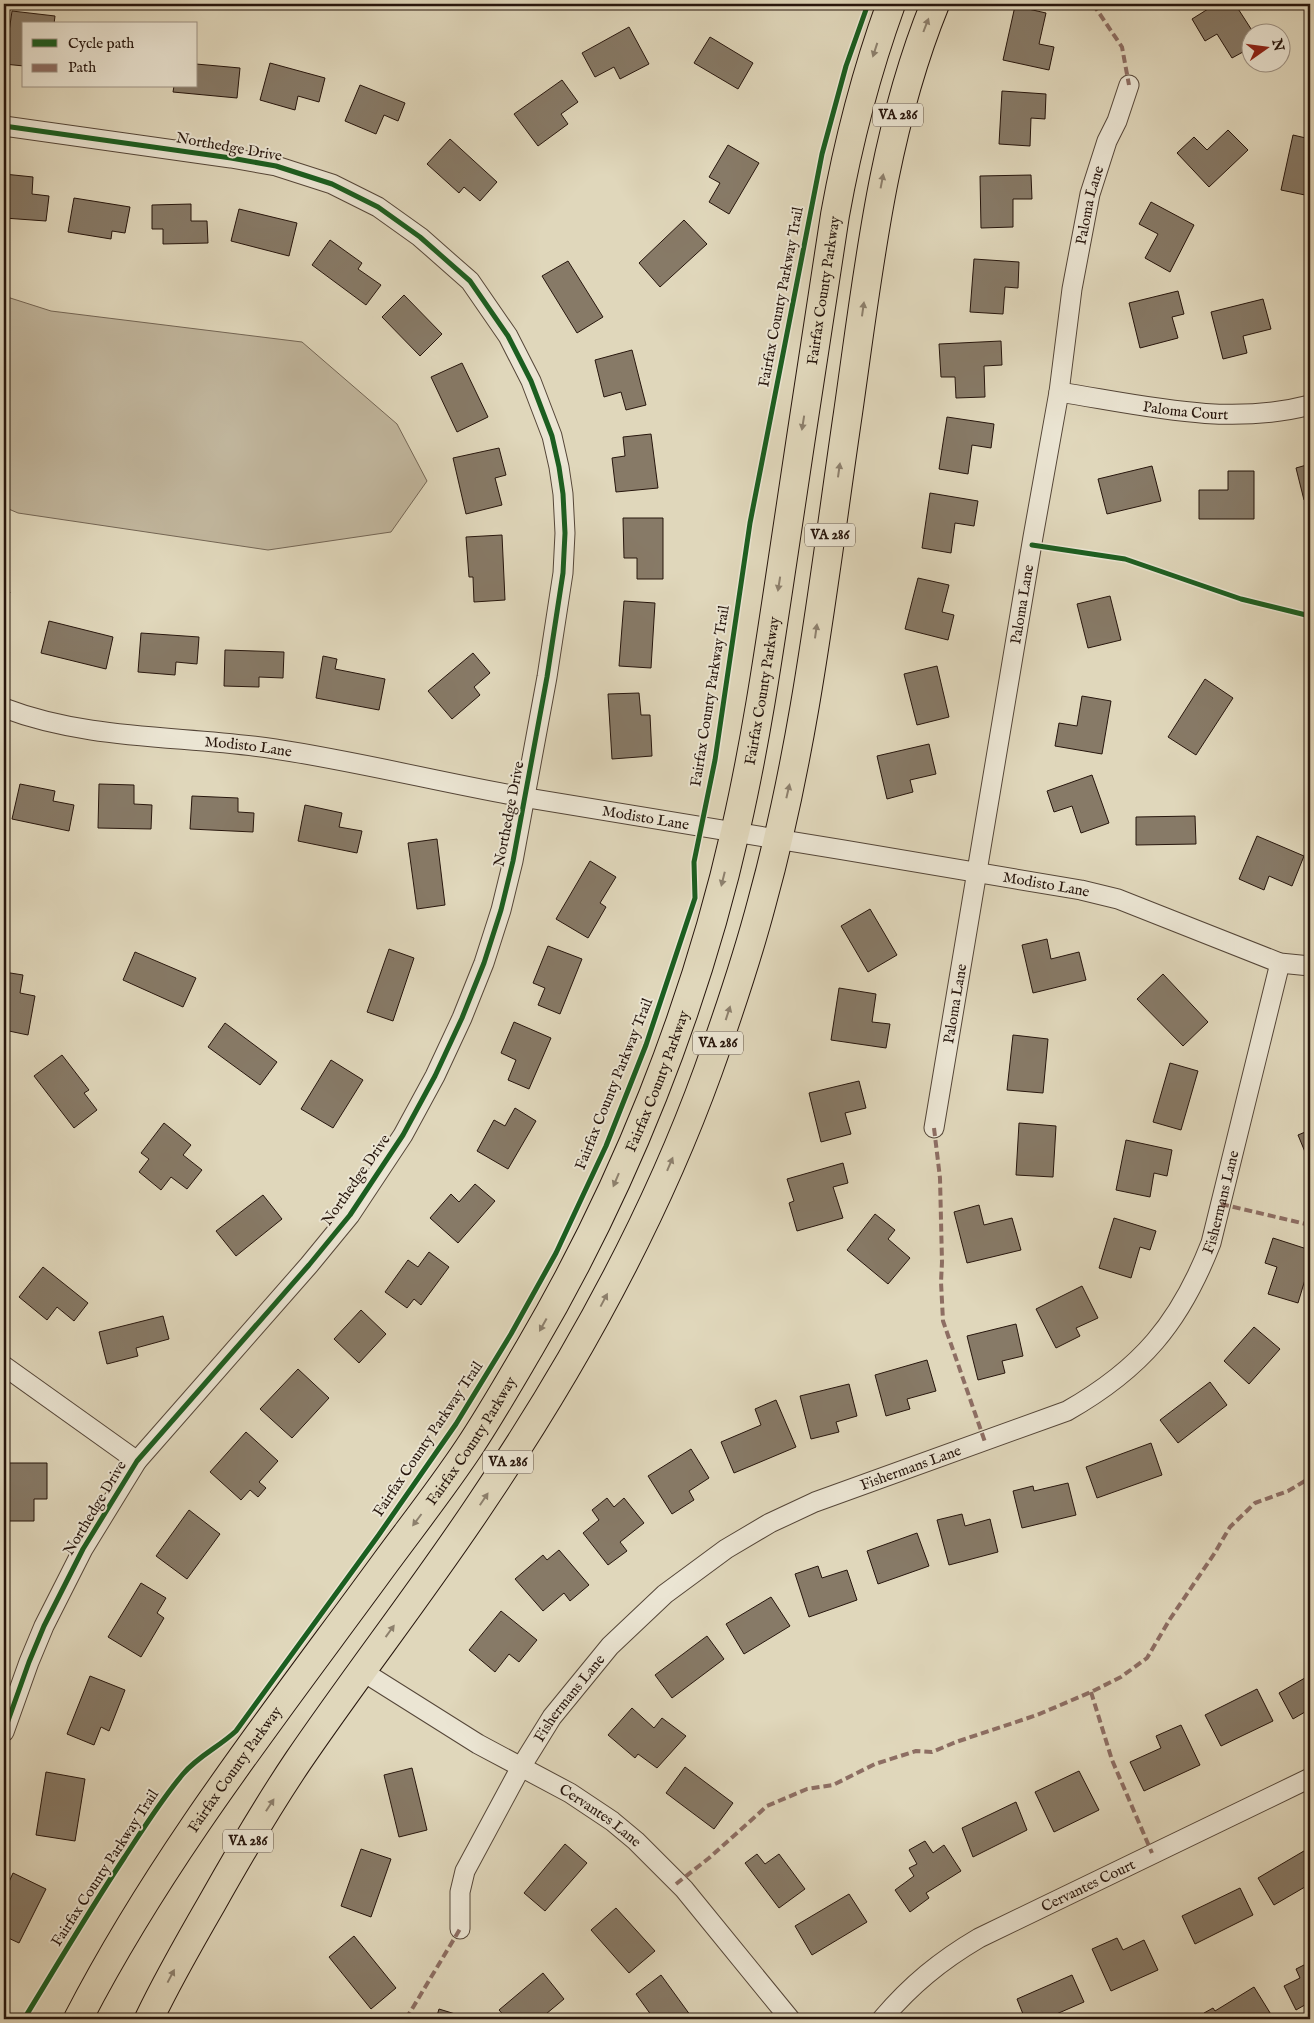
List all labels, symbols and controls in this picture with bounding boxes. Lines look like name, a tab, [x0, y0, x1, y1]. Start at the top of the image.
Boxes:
one-way arrow	[922, 17, 930, 32]
legend	[22, 22, 198, 88]
north arrow	[1242, 22, 1292, 72]
text: Cycle path	[68, 34, 134, 53]
text: N	[1267, 36, 1288, 53]
one-way arrow	[871, 42, 878, 57]
text: Path	[68, 58, 96, 77]
road number: VA 286	[873, 104, 923, 126]
street label: Northedge Drive	[175, 128, 284, 166]
street label: Paloma Lane	[1071, 163, 1108, 246]
one-way arrow	[879, 173, 887, 189]
street label: Fairfax County Parkway Trail	[754, 204, 808, 389]
street label: Fairfax County Parkway	[802, 214, 844, 366]
one-way arrow	[859, 301, 867, 317]
street label: Paloma Court	[1142, 397, 1228, 424]
one-way arrow	[799, 416, 807, 432]
one-way arrow	[836, 462, 844, 478]
road number: VA 286	[805, 524, 855, 546]
street label: Paloma Lane	[1006, 563, 1038, 646]
one-way arrow	[775, 576, 783, 592]
street label: Fairfax County Parkway Trail	[686, 603, 734, 788]
street label: Fairfax County Parkway	[740, 615, 784, 767]
one-way arrow	[812, 622, 820, 638]
street label: Modisto Lane	[204, 732, 293, 761]
street label: Northedge Drive	[489, 759, 529, 868]
one-way arrow	[784, 783, 792, 798]
street label: Modisto Lane	[601, 801, 691, 834]
street label: Modisto Lane	[1001, 867, 1092, 901]
one-way arrow	[719, 871, 727, 886]
street label: Paloma Lane	[939, 962, 971, 1045]
street label: Fairfax County Parkway Trail	[571, 995, 657, 1173]
one-way arrow	[725, 1005, 733, 1020]
street label: Fairfax County Parkway	[621, 1007, 693, 1155]
road number: VA 286	[693, 1032, 743, 1054]
street label: Northedge Drive	[317, 1131, 395, 1229]
street label: Fishermans Lane	[1198, 1148, 1243, 1257]
one-way arrow	[667, 1157, 675, 1171]
one-way arrow	[612, 1173, 620, 1187]
one-way arrow	[600, 1293, 608, 1307]
one-way arrow	[539, 1317, 547, 1332]
street label: Fairfax County Parkway Trail	[369, 1358, 487, 1520]
street label: Fairfax County Parkway	[423, 1372, 519, 1508]
street label: Fishermans Lane	[857, 1441, 964, 1494]
road number: VA 286	[483, 1450, 533, 1474]
street label: Northedge Drive	[59, 1457, 131, 1559]
one-way arrow	[479, 1492, 489, 1505]
one-way arrow	[412, 1513, 422, 1527]
one-way arrow	[385, 1624, 395, 1638]
street label: Fishermans Lane	[529, 1650, 609, 1745]
street label: Fairfax County Parkway	[183, 1702, 286, 1836]
street label: Cervantes Lane	[556, 1780, 646, 1851]
street label: Fairfax County Parkway Trail	[47, 1785, 163, 1950]
one-way arrow	[265, 1799, 275, 1812]
road number: VA 286	[223, 1830, 273, 1852]
street label: Cervantes Court	[1038, 1855, 1138, 1916]
one-way arrow	[167, 1969, 175, 1983]

